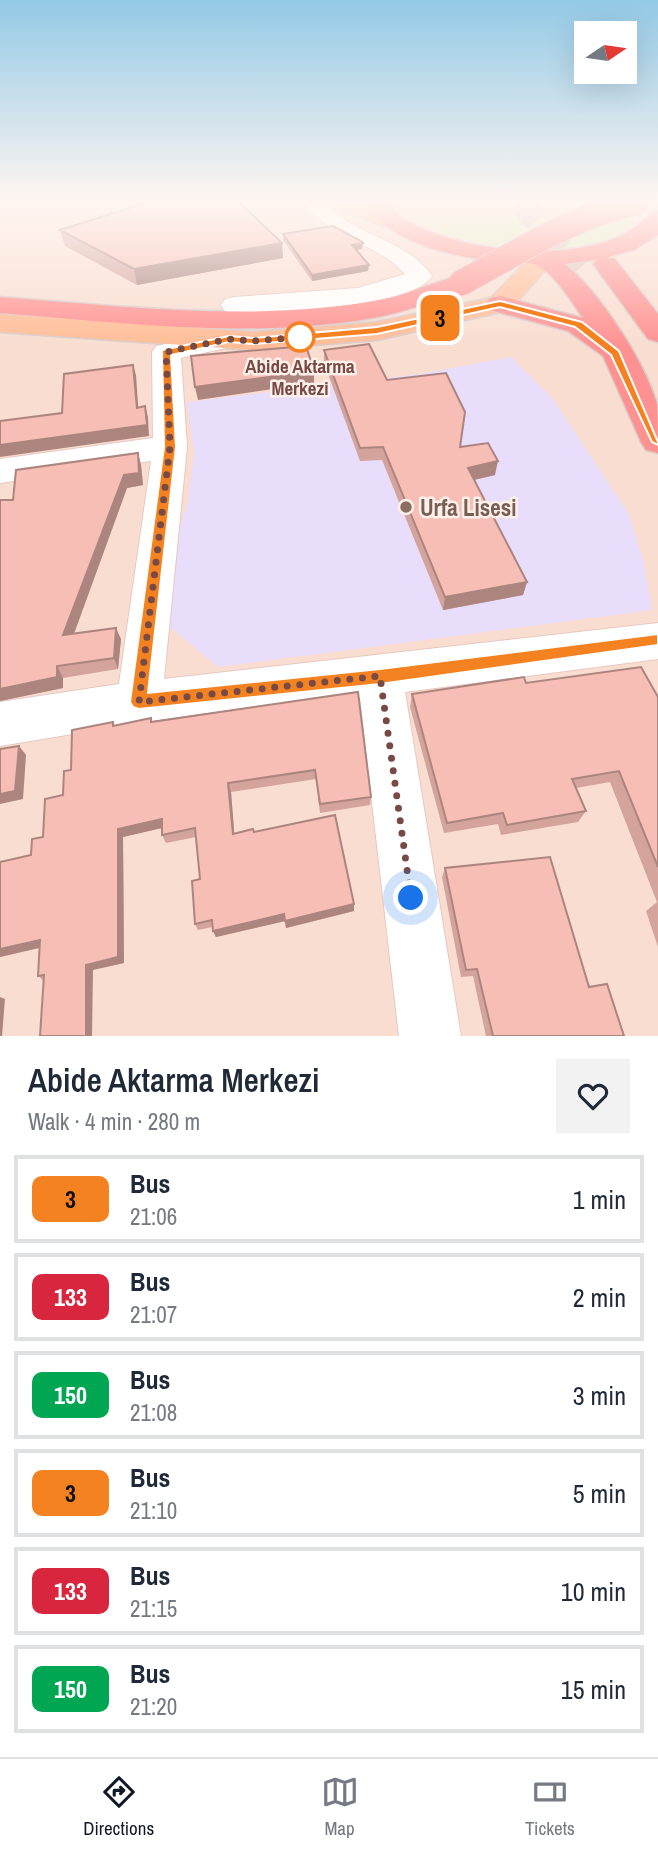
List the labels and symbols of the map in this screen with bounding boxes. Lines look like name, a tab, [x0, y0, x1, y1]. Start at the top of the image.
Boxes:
north arrow	[574, 21, 637, 84]
line badge: 3	[417, 295, 463, 341]
marker: Abide Aktarma Merkezi	[285, 322, 315, 352]
place label: Abide Aktarma Merkezi	[245, 353, 355, 401]
place label: Urfa Lisesi	[420, 492, 516, 523]
marker: Urfa Lisesi	[398, 499, 414, 515]
your location	[393, 880, 428, 915]

